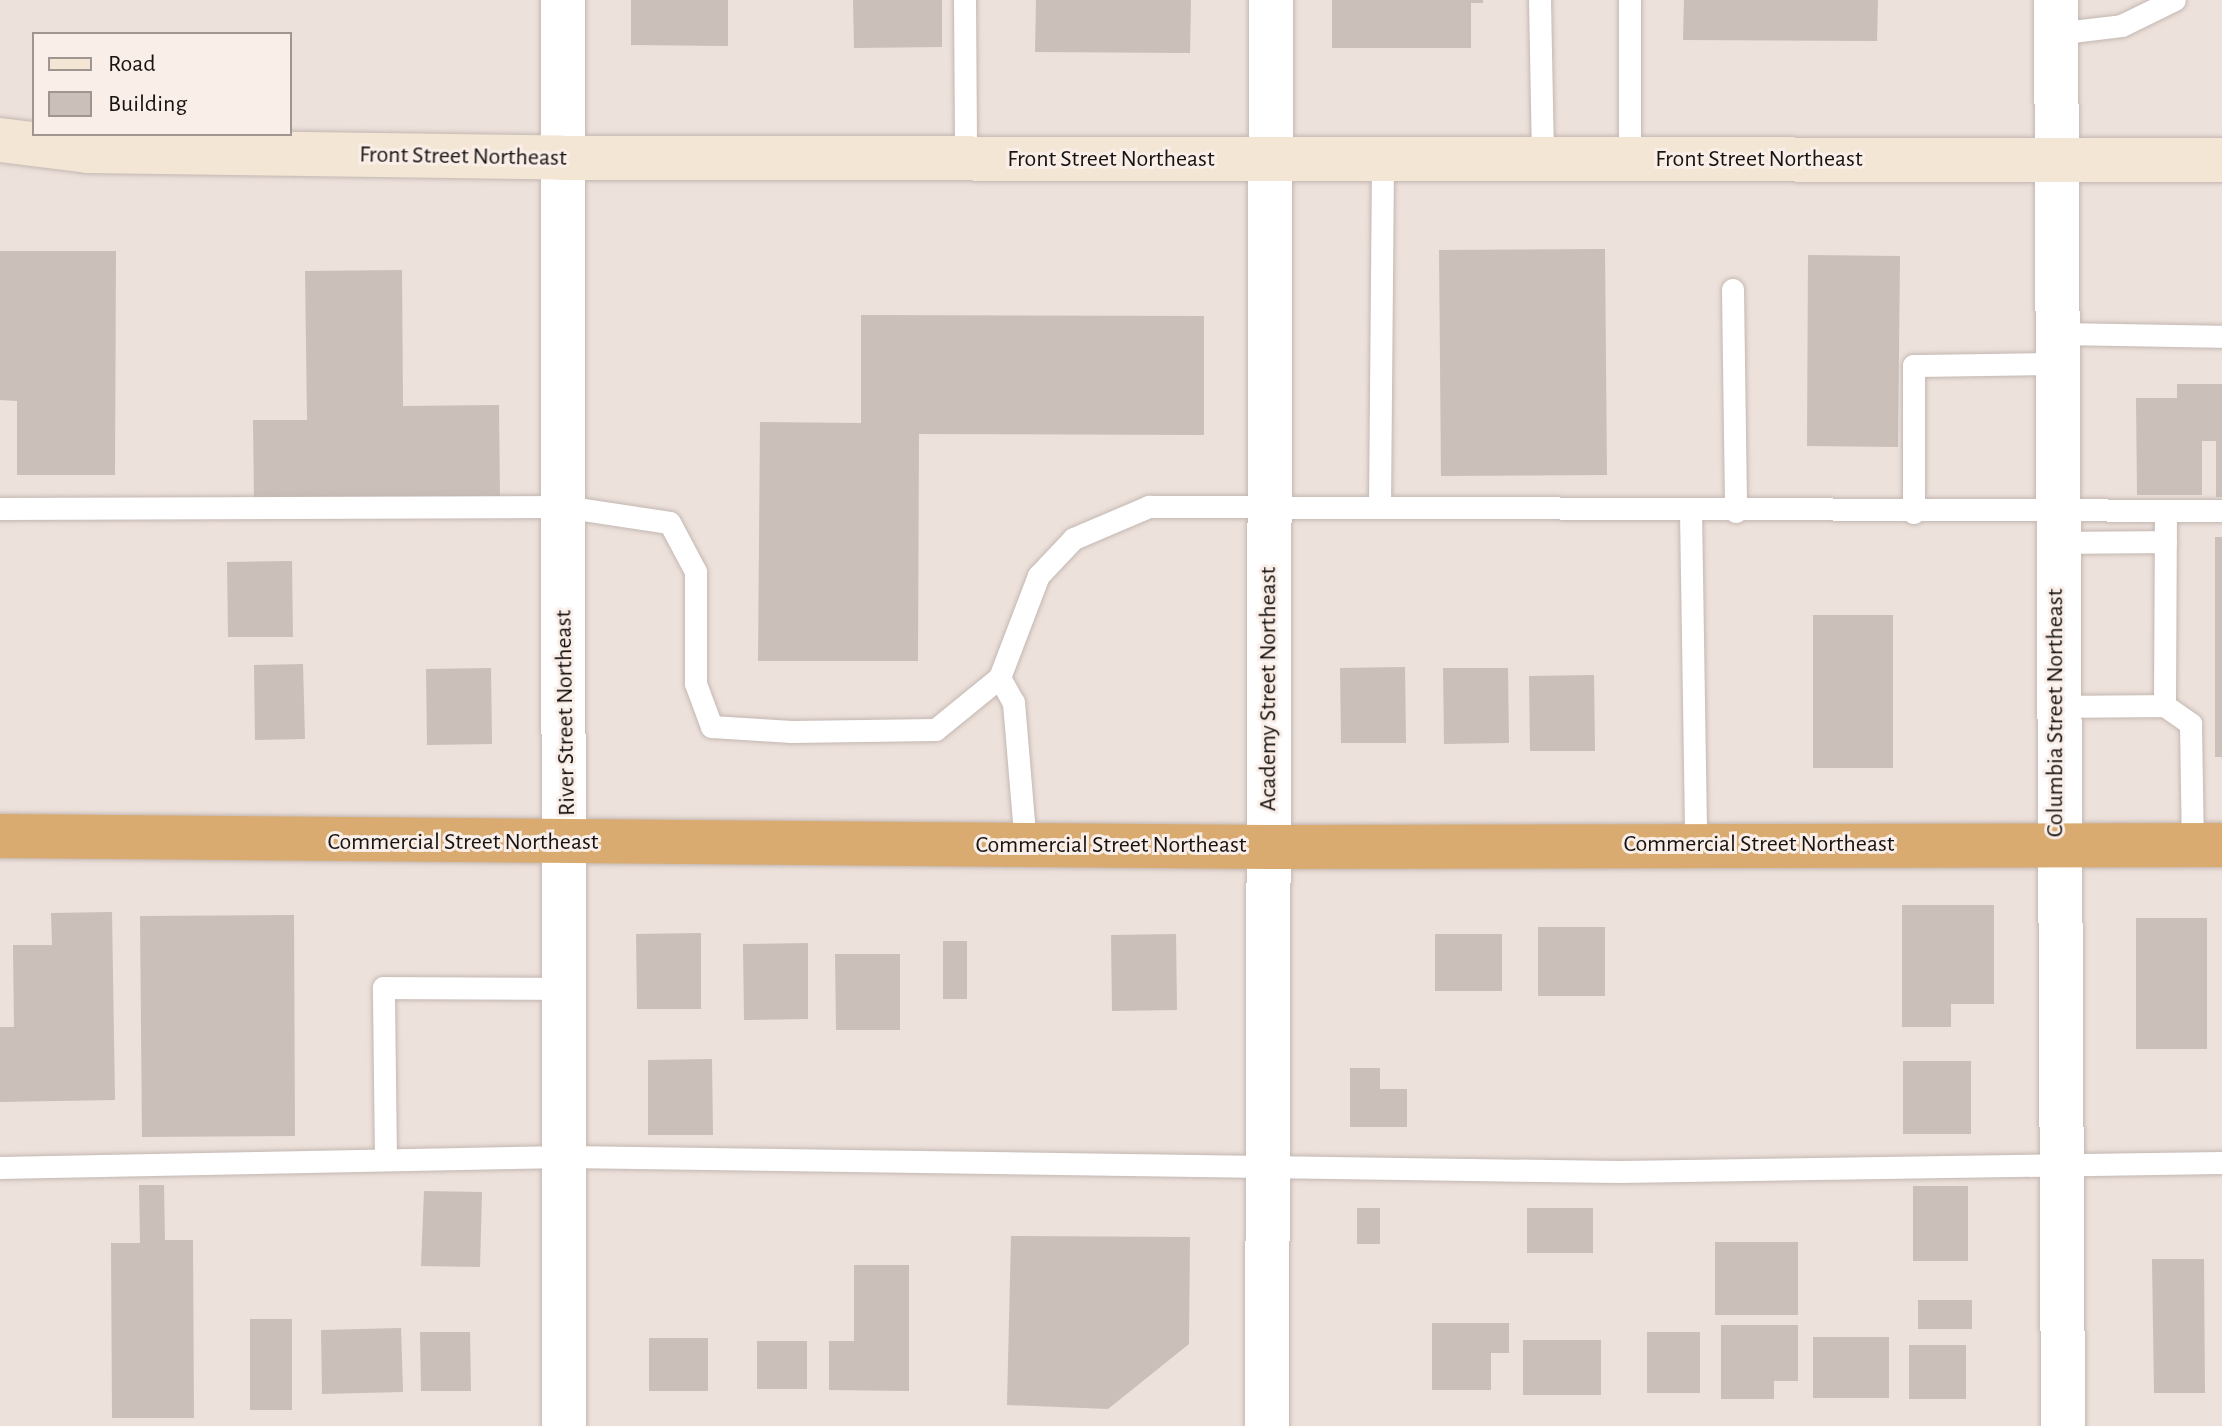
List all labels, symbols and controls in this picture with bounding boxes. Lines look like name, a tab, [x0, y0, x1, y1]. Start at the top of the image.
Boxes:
legend	[32, 32, 292, 136]
text: Road	[108, 52, 156, 76]
text: Building	[108, 92, 187, 116]
street label: Front Street Northeast	[359, 141, 567, 173]
street label: Front Street Northeast	[1007, 146, 1215, 174]
street label: Front Street Northeast	[1655, 146, 1863, 174]
street label: Academy Street Northeast	[1255, 567, 1283, 811]
street label: Columbia Street Northeast	[2042, 589, 2070, 837]
street label: River Street Northeast	[550, 610, 582, 816]
street label: Commercial Street Northeast	[327, 829, 599, 857]
street label: Commercial Street Northeast	[1623, 831, 1895, 859]
street label: Commercial Street Northeast	[975, 832, 1247, 860]

